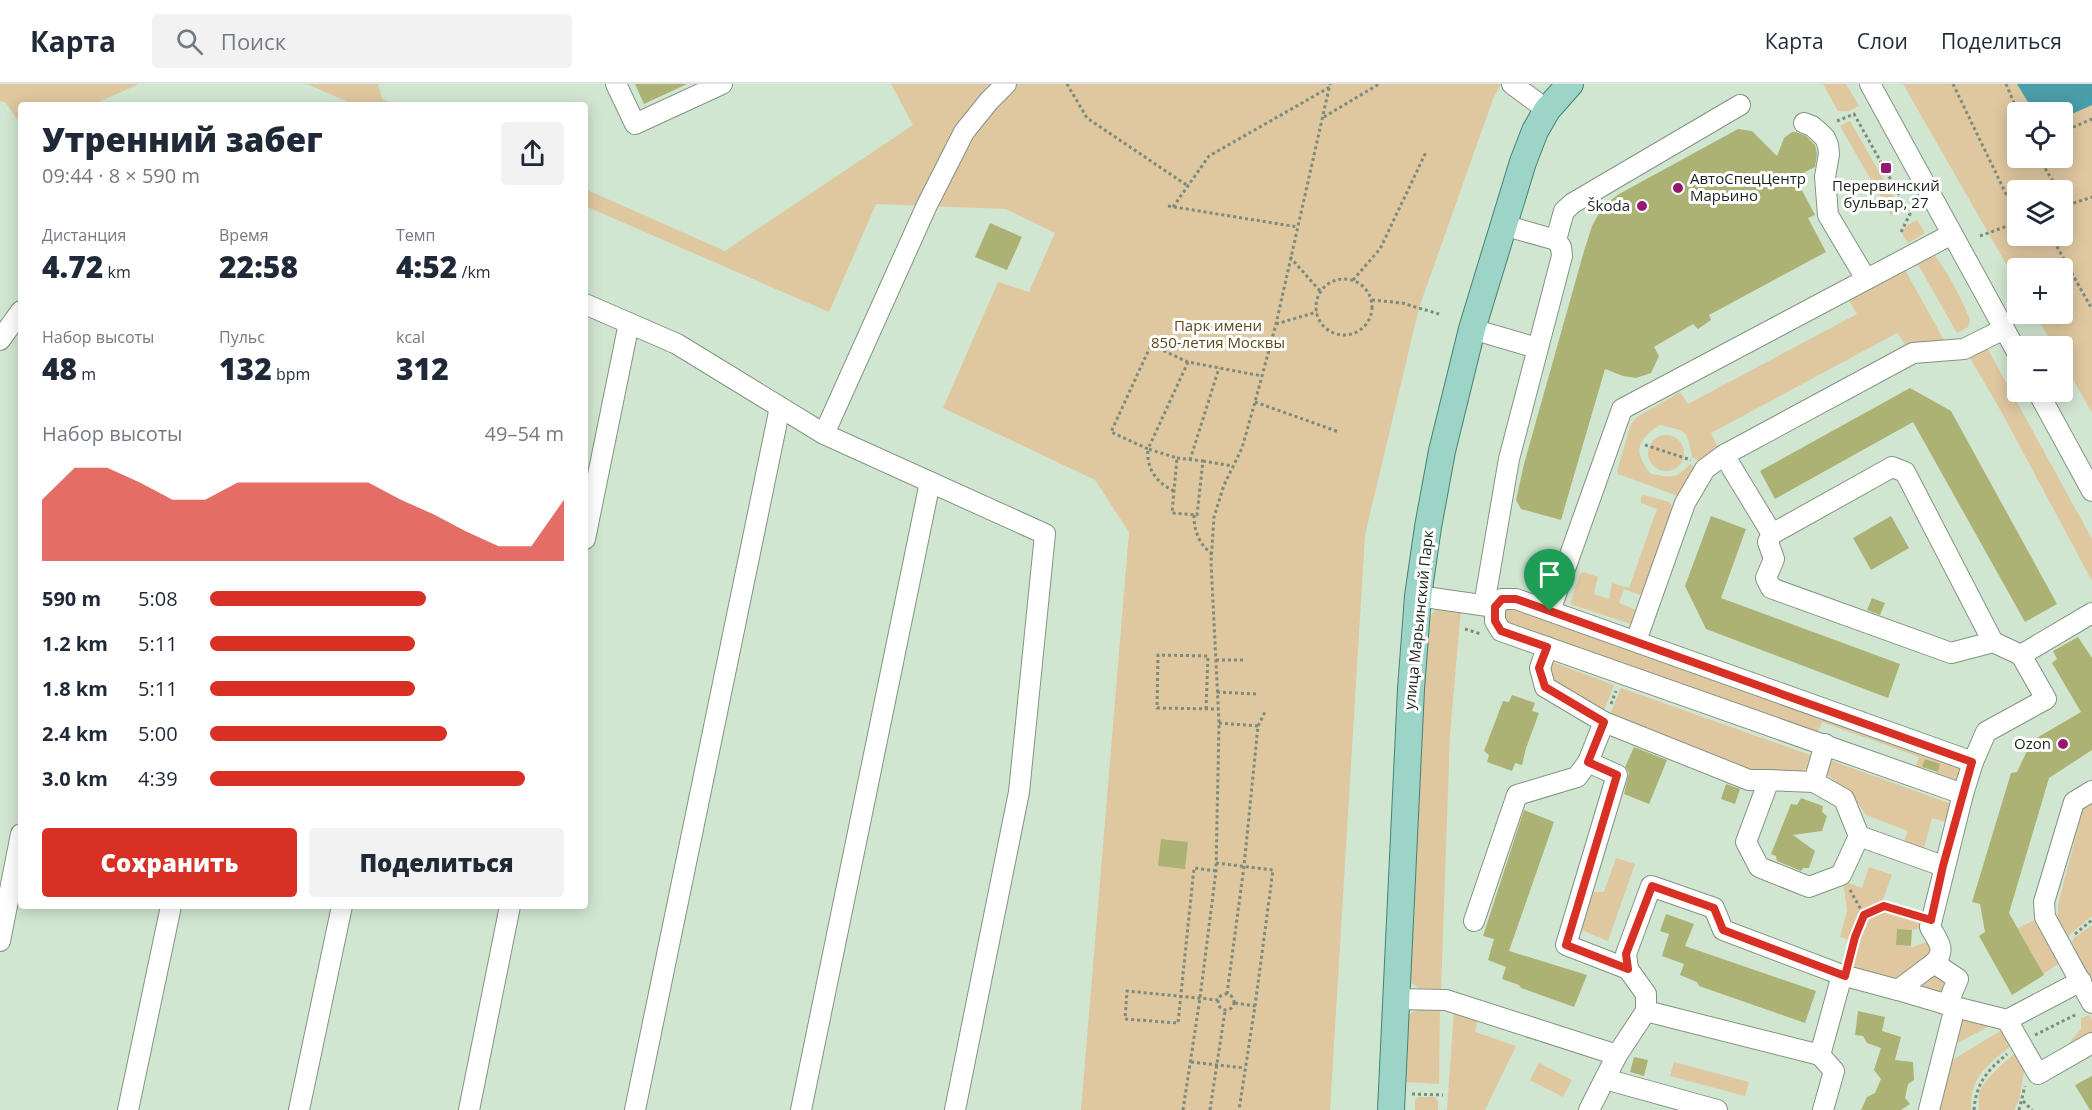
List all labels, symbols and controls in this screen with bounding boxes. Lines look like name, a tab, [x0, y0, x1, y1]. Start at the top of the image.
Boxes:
search box	[152, 14, 572, 68]
text: Карта	[30, 22, 116, 60]
icon: search	[173, 25, 206, 58]
text: Поиск	[221, 26, 286, 56]
text: Карта	[1765, 27, 1824, 55]
text: Слои	[1857, 27, 1908, 55]
text: Поделиться	[1941, 27, 2062, 55]
map controls	[2007, 102, 2073, 402]
button: locate	[2007, 102, 2073, 168]
text: Утренний забег	[42, 117, 323, 162]
button: share	[501, 122, 564, 185]
marker: Перервинский бульвар, 27	[1879, 161, 1893, 175]
text: 09:44 · 8 × 590 m	[42, 162, 200, 189]
place label: АвтоСпецЦентр Марьино	[1690, 168, 1806, 205]
place label: Перервинский бульвар, 27	[1832, 175, 1940, 212]
button: layers	[2007, 180, 2073, 246]
marker: АвтоСпецЦентр Марьино	[1671, 181, 1685, 195]
place label: Škoda	[1587, 195, 1630, 215]
marker: Škoda	[1635, 199, 1649, 213]
text: Дистанция	[42, 224, 126, 246]
text: Время	[219, 224, 269, 246]
text: Темп	[396, 224, 435, 246]
text: 4.72	[42, 246, 103, 287]
text: 22:58	[219, 246, 298, 287]
text: 4:52	[396, 246, 457, 287]
button: +	[2007, 258, 2073, 324]
text: km	[103, 261, 131, 283]
text: /km	[457, 261, 491, 283]
park label: Парк имени 850-летия Москвы	[1151, 315, 1285, 352]
text: Набор высоты	[42, 326, 154, 348]
text: Пульс	[219, 326, 265, 348]
text: kcal	[396, 326, 425, 348]
button: −	[2007, 336, 2073, 402]
text: 48	[42, 348, 77, 389]
text: 132	[219, 348, 272, 389]
text: 312	[396, 348, 449, 389]
text: m	[77, 363, 96, 385]
text: bpm	[272, 363, 310, 385]
text: Набор высоты	[42, 420, 182, 447]
text: 49–54 m	[485, 420, 564, 447]
street label: улица Марьинский Парк	[1399, 529, 1437, 711]
pin	[1524, 549, 1575, 611]
icon: arrive	[1533, 558, 1566, 591]
text: 590 m	[42, 585, 101, 612]
text: 5:08	[138, 585, 178, 612]
text: 1.2 km	[42, 630, 108, 657]
text: 5:11	[138, 630, 178, 657]
text: 1.8 km	[42, 675, 108, 702]
text: 5:11	[138, 675, 178, 702]
text: 2.4 km	[42, 720, 108, 747]
text: 5:00	[138, 720, 178, 747]
place label: Ozon	[2014, 733, 2051, 753]
marker: Ozon	[2056, 737, 2070, 751]
text: 3.0 km	[42, 765, 108, 792]
text: 4:39	[138, 765, 178, 792]
button: Сохранить	[42, 828, 297, 897]
button: Поделиться	[309, 828, 564, 897]

